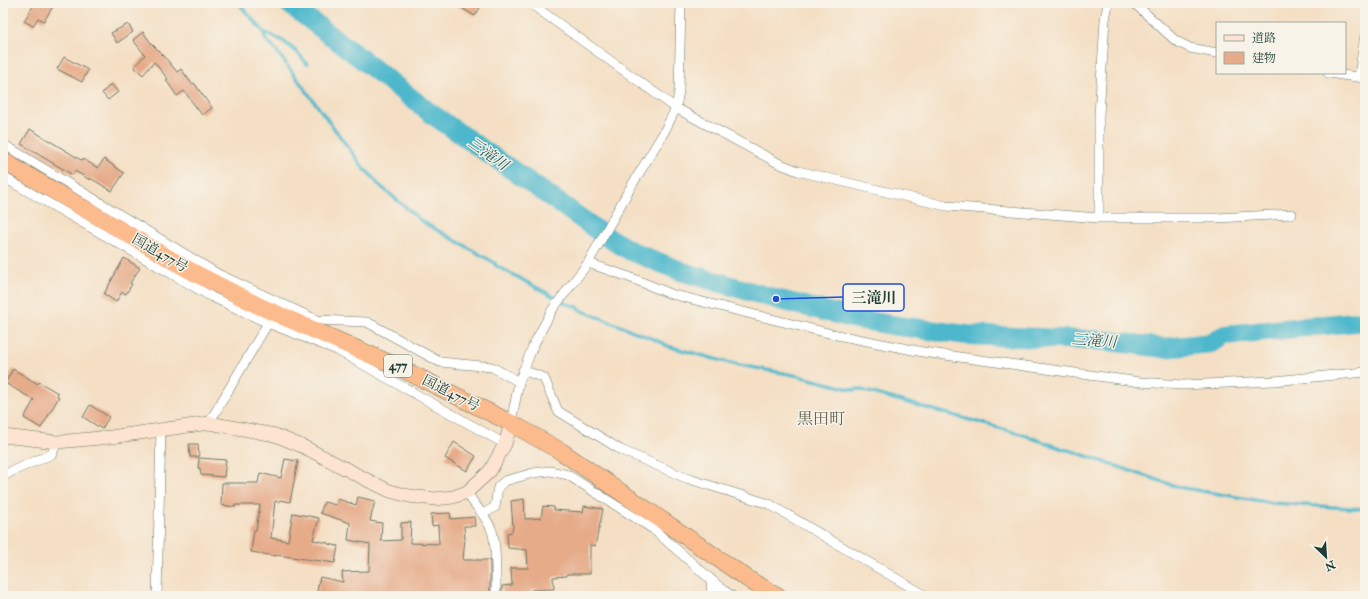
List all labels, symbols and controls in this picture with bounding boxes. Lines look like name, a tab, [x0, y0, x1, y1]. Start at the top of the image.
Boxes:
legend	[1216, 22, 1346, 74]
text: 道路	[1252, 31, 1276, 46]
text: 建物	[1252, 51, 1276, 66]
water label: 三滝川	[464, 133, 514, 176]
street label: 国道477号	[129, 230, 191, 276]
callout: 三滝川	[843, 284, 904, 311]
text: 三滝川	[851, 289, 897, 308]
water label: 三滝川	[1071, 330, 1119, 352]
road number: 477	[384, 355, 412, 377]
street label: 国道477号	[419, 371, 483, 415]
district label: 黒田町	[797, 409, 845, 429]
north arrow	[1306, 537, 1346, 577]
text: N	[1322, 557, 1338, 574]

